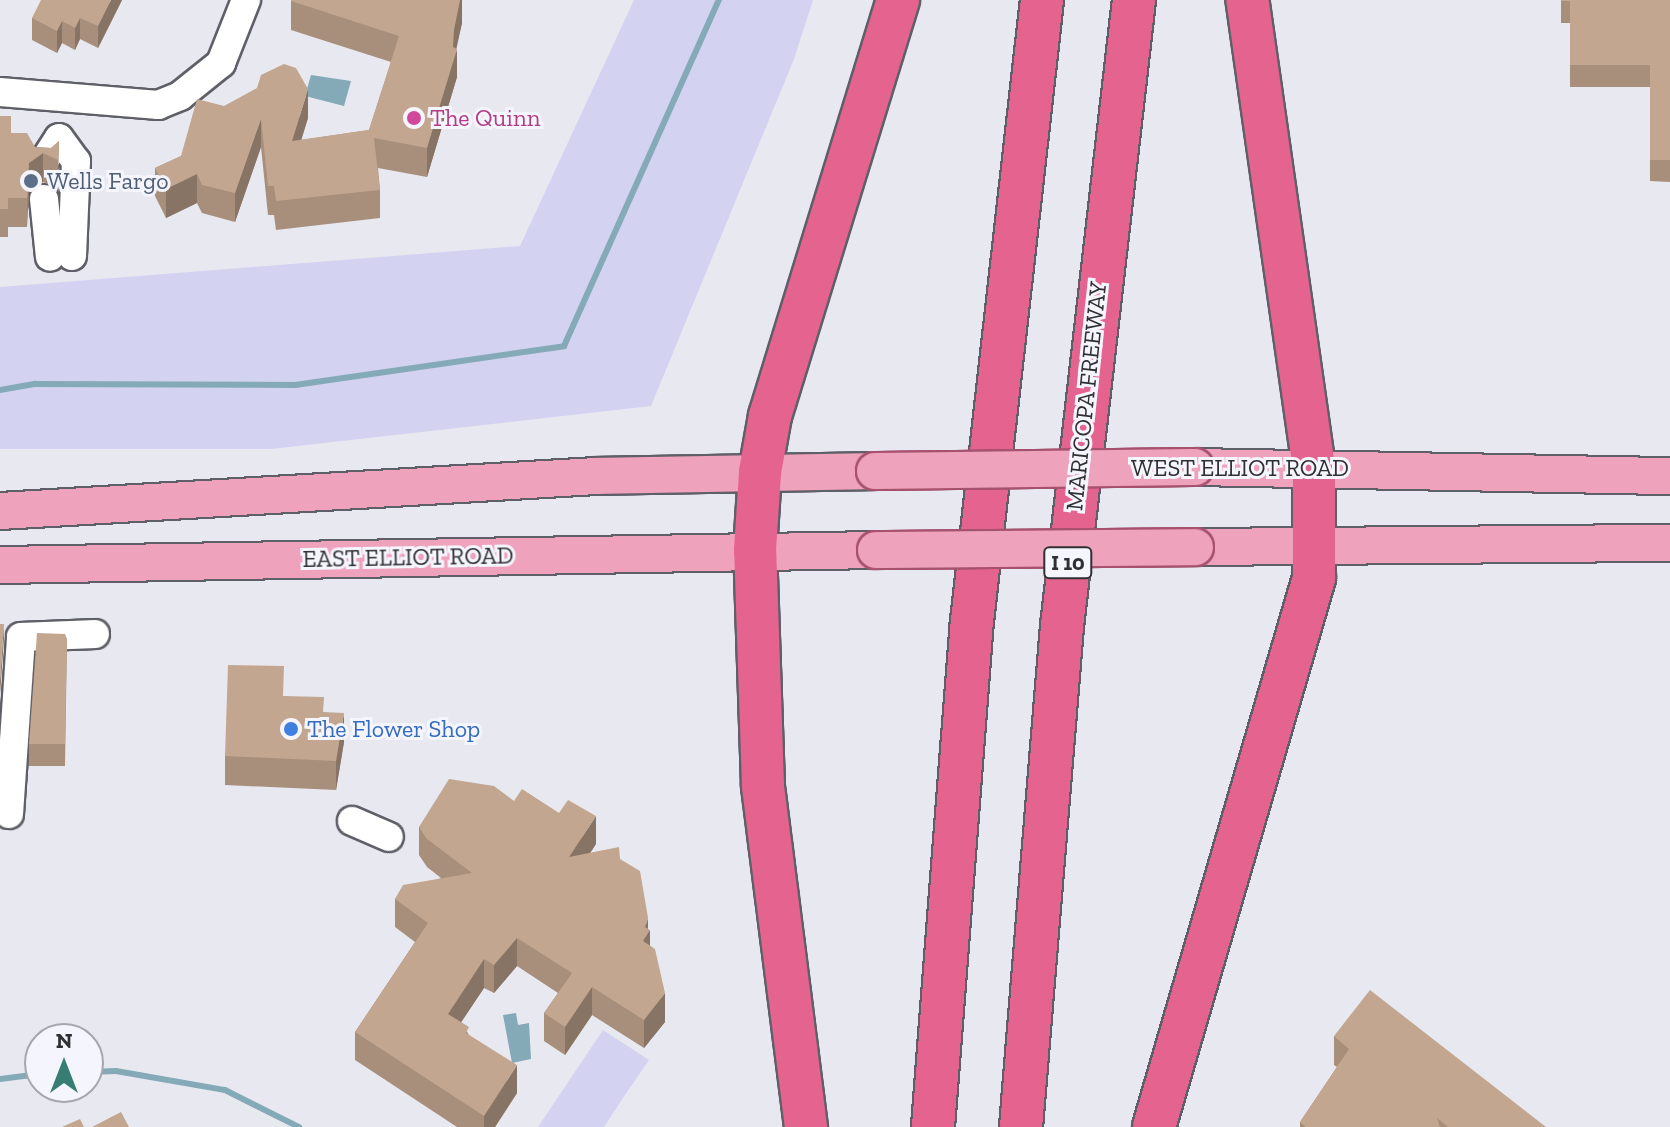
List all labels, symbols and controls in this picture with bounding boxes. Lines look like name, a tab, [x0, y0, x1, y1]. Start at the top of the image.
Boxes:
place label: The Quinn	[430, 104, 540, 132]
marker: The Quinn	[405, 109, 423, 127]
place label: Wells Fargo	[47, 167, 169, 195]
marker: Wells Fargo	[22, 172, 40, 190]
street label: MARICOPA FREEWAY	[1060, 280, 1112, 512]
street label: WEST ELLIOT ROAD	[1131, 454, 1349, 482]
street label: EAST ELLIOT ROAD	[302, 541, 514, 573]
road number: I 10	[1042, 545, 1094, 581]
place label: The Flower Shop	[307, 715, 481, 743]
marker: The Flower Shop	[282, 720, 300, 738]
north arrow	[24, 1023, 104, 1103]
text: N	[56, 1027, 72, 1054]

